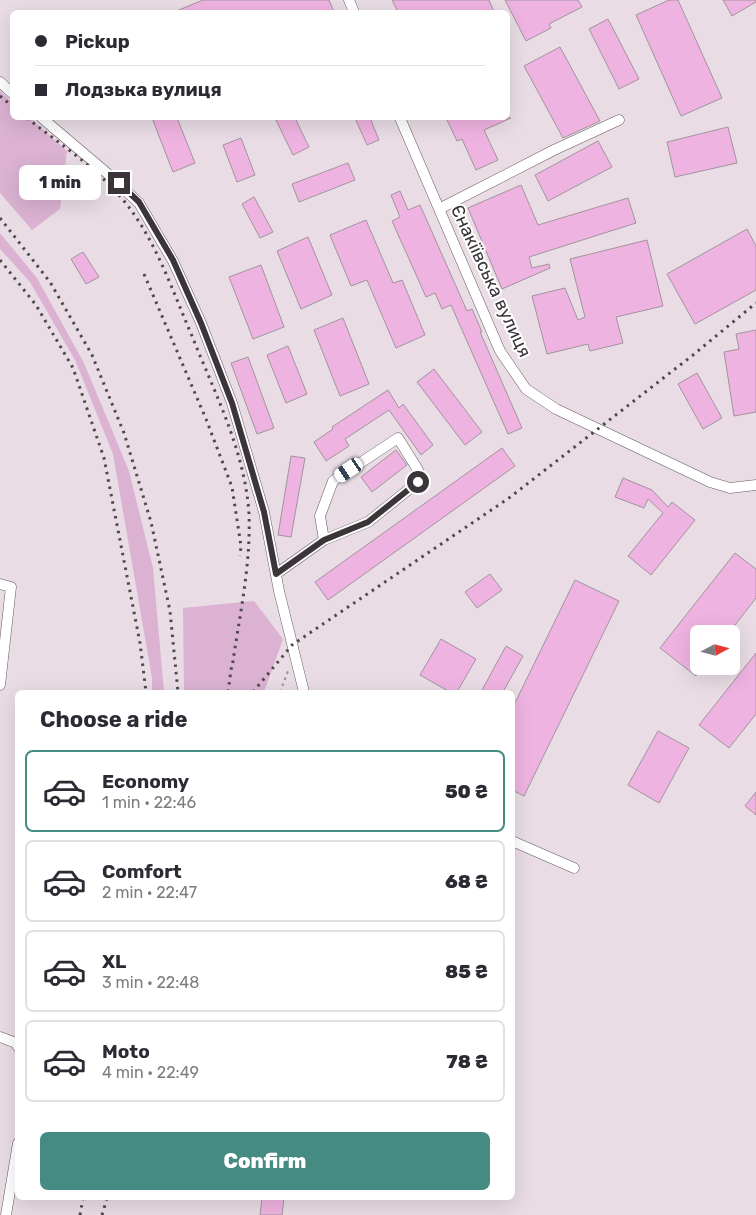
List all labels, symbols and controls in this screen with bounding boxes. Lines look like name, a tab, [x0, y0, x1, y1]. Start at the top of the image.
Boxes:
text: Pickup	[65, 30, 130, 53]
text: Лодзька вулиця	[65, 78, 222, 101]
callout: 1 min	[19, 166, 102, 200]
route end	[108, 172, 130, 194]
text: 1 min	[39, 173, 81, 192]
street label: Єнакіївська вулиця	[446, 201, 536, 361]
car	[332, 455, 365, 485]
route start	[407, 471, 429, 493]
north arrow	[690, 625, 740, 675]
map controls	[690, 625, 740, 675]
text: Choose a ride	[40, 706, 187, 733]
icon: car	[42, 769, 87, 814]
text: Economy	[102, 770, 189, 793]
text: 50 ₴	[445, 780, 488, 803]
text: 1 min · 22:46	[102, 793, 196, 812]
icon: car	[42, 859, 87, 904]
text: Comfort	[102, 860, 182, 883]
text: 68 ₴	[445, 870, 488, 893]
text: 2 min · 22:47	[102, 883, 197, 902]
icon: car	[42, 949, 87, 994]
text: XL	[102, 950, 126, 973]
text: 85 ₴	[445, 960, 488, 983]
text: 3 min · 22:48	[102, 973, 199, 992]
icon: car	[42, 1039, 87, 1084]
text: Moto	[102, 1040, 150, 1063]
text: 78 ₴	[446, 1050, 488, 1073]
text: 4 min · 22:49	[102, 1063, 199, 1082]
button: Confirm	[40, 1132, 490, 1190]

